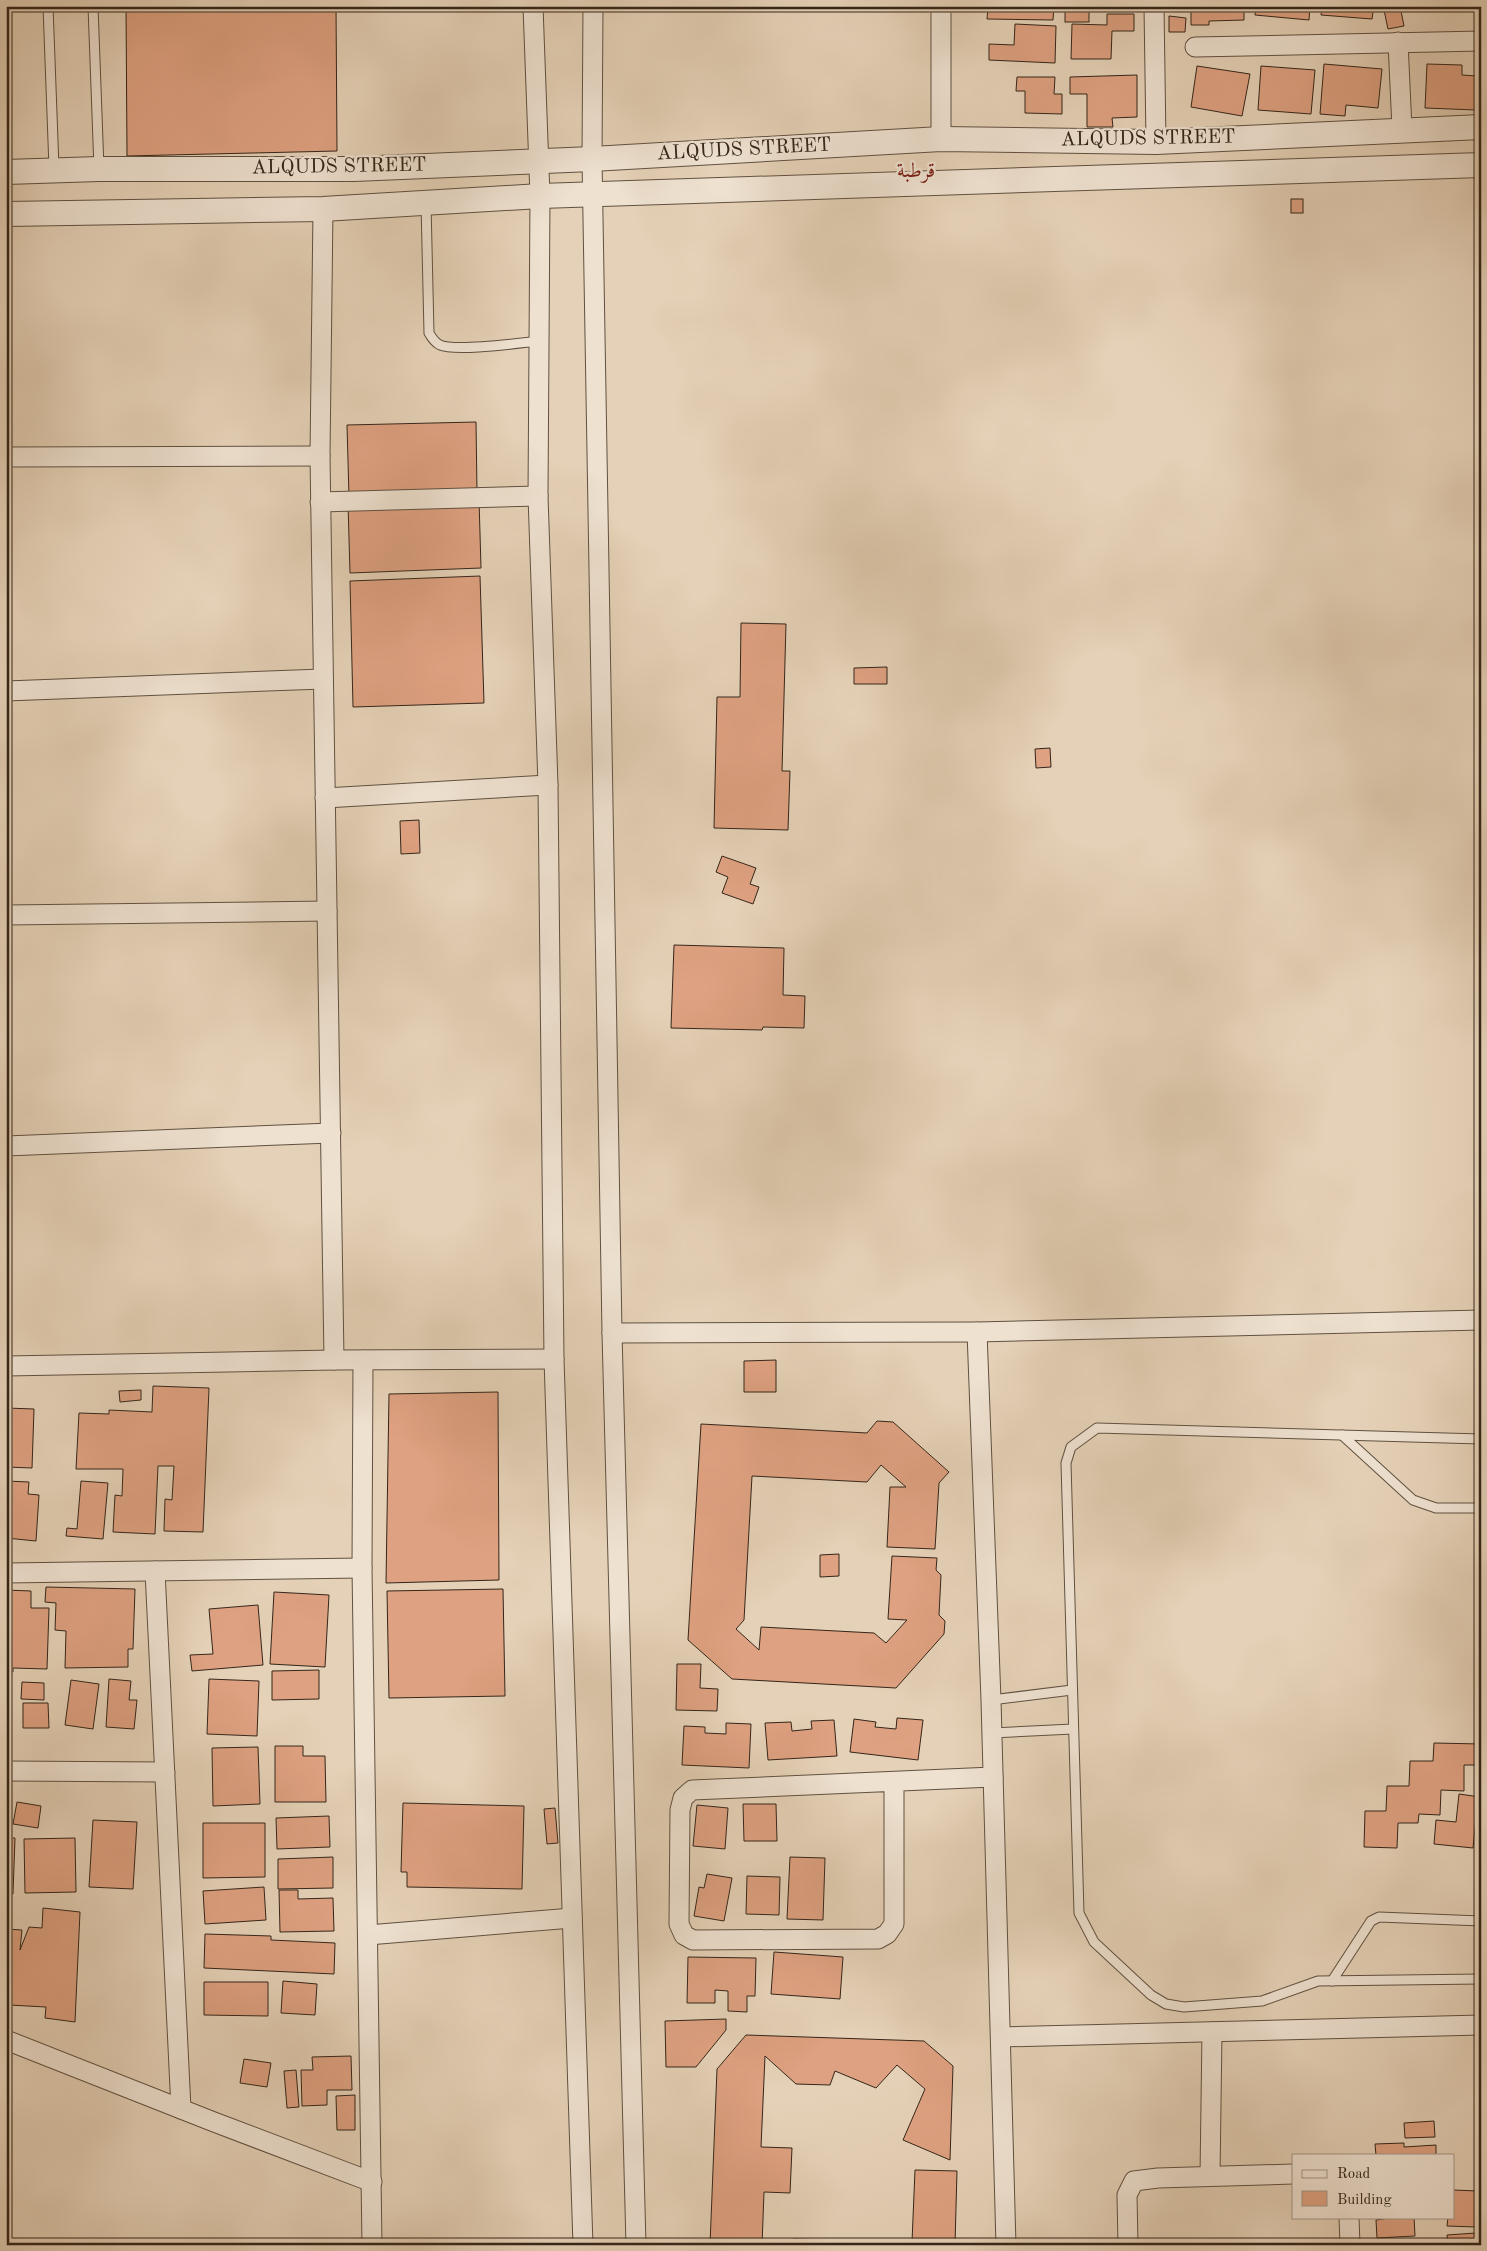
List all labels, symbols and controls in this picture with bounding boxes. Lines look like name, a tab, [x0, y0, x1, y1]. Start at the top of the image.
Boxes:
street label: ALQUDS STREET	[1060, 127, 1236, 151]
street label: ALQUDS STREET	[656, 135, 832, 165]
street label: ALQUDS STREET	[251, 155, 427, 179]
district label: قرطبة	[897, 161, 935, 183]
legend	[1292, 2154, 1454, 2218]
text: Road	[1337, 2167, 1371, 2182]
text: Building	[1337, 2193, 1392, 2208]

